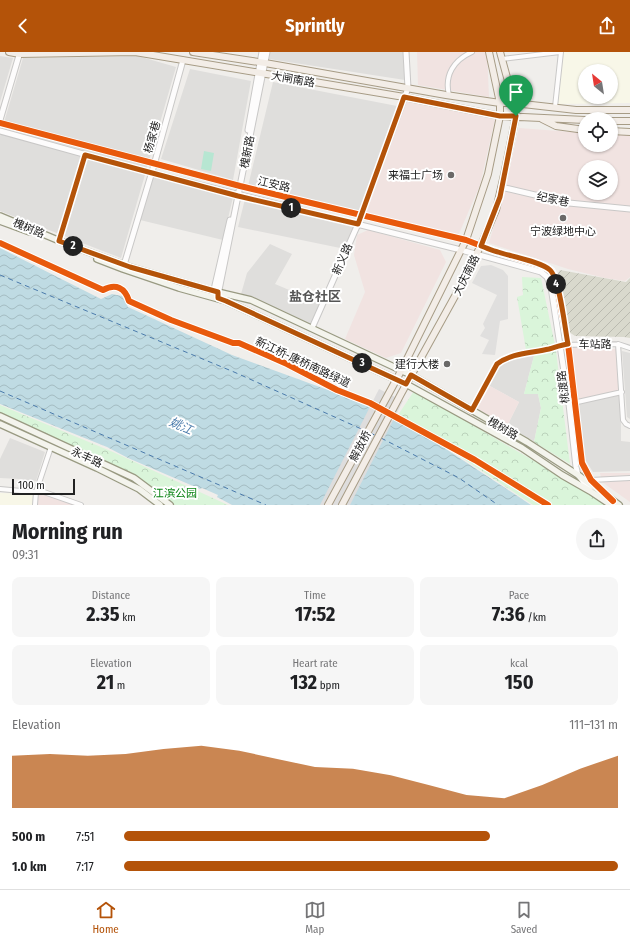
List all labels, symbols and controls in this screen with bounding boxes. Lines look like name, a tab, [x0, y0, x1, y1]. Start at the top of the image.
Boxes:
icon: back	[12, 15, 34, 37]
text: Sprintly	[285, 15, 345, 37]
icon: share	[596, 15, 618, 37]
north arrow	[578, 64, 618, 104]
map controls	[578, 64, 618, 200]
street label: 大闸南路	[270, 69, 316, 90]
pin	[499, 75, 533, 116]
icon: arrive	[505, 81, 527, 103]
button: locate	[578, 112, 618, 152]
street label: 杨家巷	[142, 119, 163, 155]
street label: 槐新路	[238, 135, 257, 170]
button: layers	[578, 160, 618, 200]
place label: 来福士广场	[388, 169, 443, 182]
marker: 来福士广场	[446, 170, 456, 180]
street label: 江安路	[256, 174, 291, 195]
street label: 纪家巷	[535, 190, 570, 209]
pin: 1	[281, 198, 301, 218]
text: 1	[289, 201, 293, 214]
marker: 宁波绿地中心	[558, 213, 568, 223]
street label: 槐树路	[11, 216, 47, 241]
place label: 宁波绿地中心	[530, 225, 596, 238]
pin: 2	[63, 236, 83, 256]
text: 2	[70, 239, 76, 252]
street label: 新义路	[330, 241, 355, 277]
street label: 大庆南路	[451, 253, 482, 298]
pin: 4	[546, 274, 566, 294]
text: 4	[553, 277, 559, 290]
district label: 盐仓社区	[289, 289, 341, 304]
street label: 新江桥-康桥南路绿道	[253, 335, 352, 390]
street label: 车站路	[579, 338, 612, 351]
pin: 3	[352, 353, 372, 373]
text: 3	[359, 356, 365, 369]
place label: 建行大楼	[395, 358, 439, 371]
marker: 建行大楼	[442, 359, 452, 369]
street label: 桃渡路	[555, 370, 572, 404]
water label: 姚江	[167, 415, 197, 438]
street label: 槐树路	[485, 415, 520, 442]
street label: 解放桥	[347, 429, 374, 464]
street label: 永丰路	[69, 445, 104, 470]
scale bar	[12, 477, 75, 496]
text: 100 m	[18, 479, 45, 492]
park label: 江滨公园	[153, 487, 197, 500]
text: Morning run	[12, 518, 123, 545]
button: share	[576, 518, 618, 560]
text: 09:31	[12, 547, 38, 562]
text: Distance	[92, 589, 130, 602]
text: Time	[304, 589, 326, 602]
text: Pace	[509, 589, 529, 602]
text: 2.35	[86, 602, 120, 626]
text: 17:52	[295, 602, 335, 626]
text: 7:36	[492, 602, 525, 626]
text: km	[120, 611, 136, 624]
text: /km	[525, 611, 546, 624]
text: Elevation	[90, 657, 132, 670]
text: Heart rate	[292, 657, 338, 670]
text: kcal	[510, 657, 528, 670]
text: 21	[97, 670, 114, 694]
text: 132	[290, 670, 317, 694]
text: 150	[504, 670, 534, 694]
text: m	[114, 679, 125, 692]
text: bpm	[317, 679, 340, 692]
text: Elevation	[12, 717, 61, 732]
text: 111–131 m	[569, 717, 618, 732]
text: 500 m	[12, 829, 45, 844]
text: 7:51	[76, 829, 94, 844]
text: 1.0 km	[12, 859, 47, 874]
text: 7:17	[76, 859, 94, 874]
tab: Home	[92, 899, 119, 936]
tab: Map	[304, 899, 326, 936]
tab: Saved	[511, 899, 538, 936]

